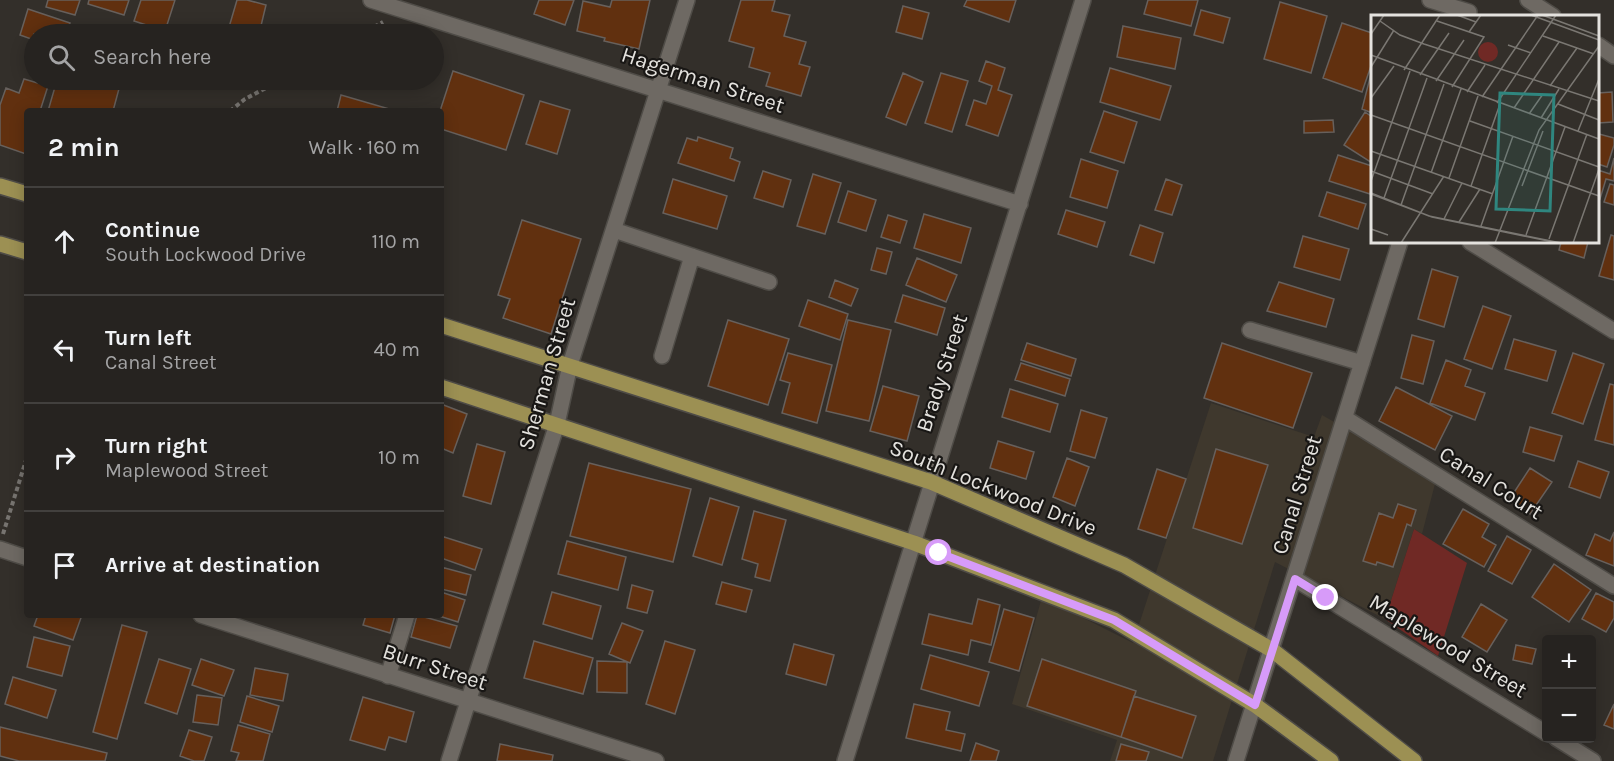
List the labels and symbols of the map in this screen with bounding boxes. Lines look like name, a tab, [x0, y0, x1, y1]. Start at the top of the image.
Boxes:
inset map	[1371, 15, 1599, 243]
street label: Hagerman Street	[618, 41, 788, 119]
street label: Sherman Street	[513, 295, 581, 453]
street label: Brady Street	[911, 311, 973, 435]
street label: Canal Street	[1267, 432, 1327, 558]
street label: South Lockwood Drive	[886, 435, 1100, 541]
street label: Canal Court	[1434, 441, 1548, 525]
route start	[925, 539, 951, 565]
route end	[1312, 584, 1338, 610]
street label: Maplewood Street	[1364, 589, 1532, 703]
street label: Burr Street	[379, 638, 491, 696]

